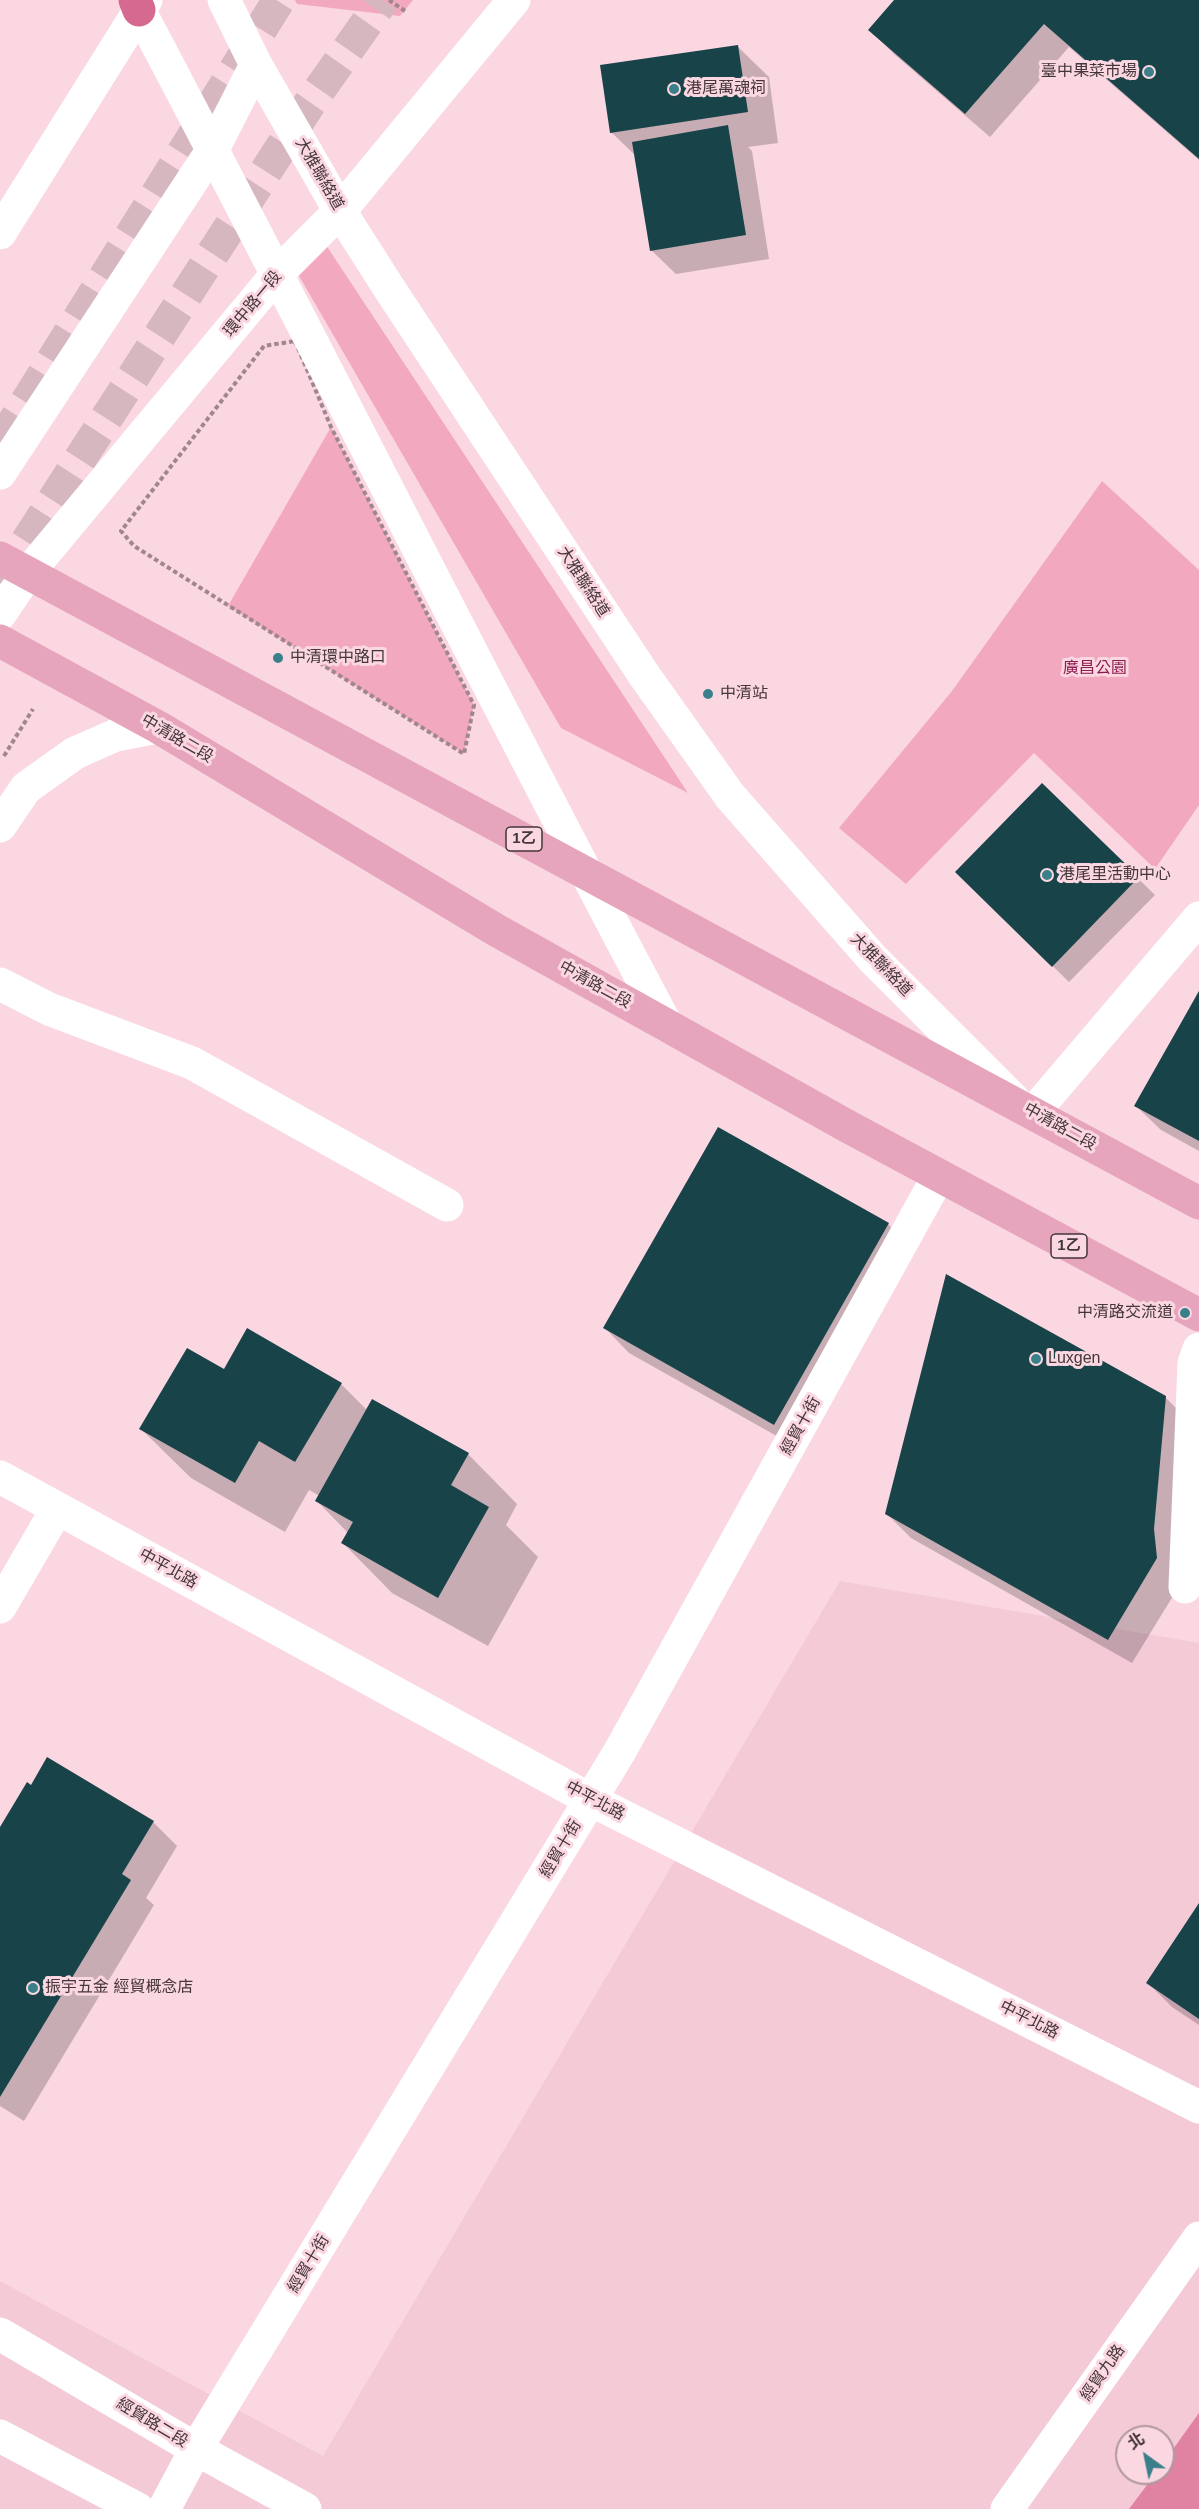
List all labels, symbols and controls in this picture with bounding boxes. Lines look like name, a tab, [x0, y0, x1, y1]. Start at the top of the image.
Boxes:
place label: 臺中果菜市場	[1041, 62, 1137, 82]
marker: 臺中果菜市場	[1142, 65, 1156, 79]
place label: 港尾萬魂祠	[686, 79, 766, 99]
marker: 港尾萬魂祠	[667, 82, 681, 96]
street label: 大雅聯絡道	[291, 135, 347, 213]
street label: 環中路一段	[220, 267, 286, 341]
street label: 大雅聯絡道	[553, 543, 613, 621]
place label: 中清環中路口	[290, 648, 386, 668]
marker: 中清環中路口	[271, 651, 285, 665]
park label: 廣昌公園	[1063, 659, 1127, 679]
place label: 中清站	[720, 684, 768, 704]
marker: 中清站	[701, 687, 715, 701]
street label: 中清路二段	[138, 711, 216, 767]
road number: 1乙	[506, 827, 542, 851]
place label: 港尾里活動中心	[1059, 865, 1171, 885]
marker: 港尾里活動中心	[1040, 868, 1054, 882]
street label: 大雅聯絡道	[846, 930, 916, 1000]
street label: 中清路二段	[555, 957, 635, 1013]
street label: 中清路二段	[1020, 1099, 1100, 1155]
road number: 1乙	[1051, 1234, 1087, 1258]
place label: 中清路交流道	[1077, 1303, 1173, 1323]
marker: 中清路交流道	[1178, 1306, 1192, 1320]
place label: Luxgen	[1048, 1349, 1100, 1369]
marker: Luxgen	[1029, 1352, 1043, 1366]
street label: 經貿十街	[777, 1393, 825, 1459]
street label: 中平北路	[135, 1545, 201, 1593]
street label: 中平北路	[562, 1778, 628, 1824]
street label: 經貿十街	[536, 1817, 586, 1881]
place label: 振宇五金 經貿概念店	[45, 1978, 193, 1998]
marker: 振宇五金 經貿概念店	[26, 1981, 40, 1995]
street label: 中平北路	[996, 1997, 1062, 2043]
street label: 經貿十街	[284, 2232, 334, 2296]
street label: 經貿九路	[1077, 2341, 1129, 2405]
street label: 經貿路二段	[113, 2394, 191, 2452]
north arrow	[1115, 2425, 1175, 2485]
text: 北	[1125, 2430, 1147, 2453]

